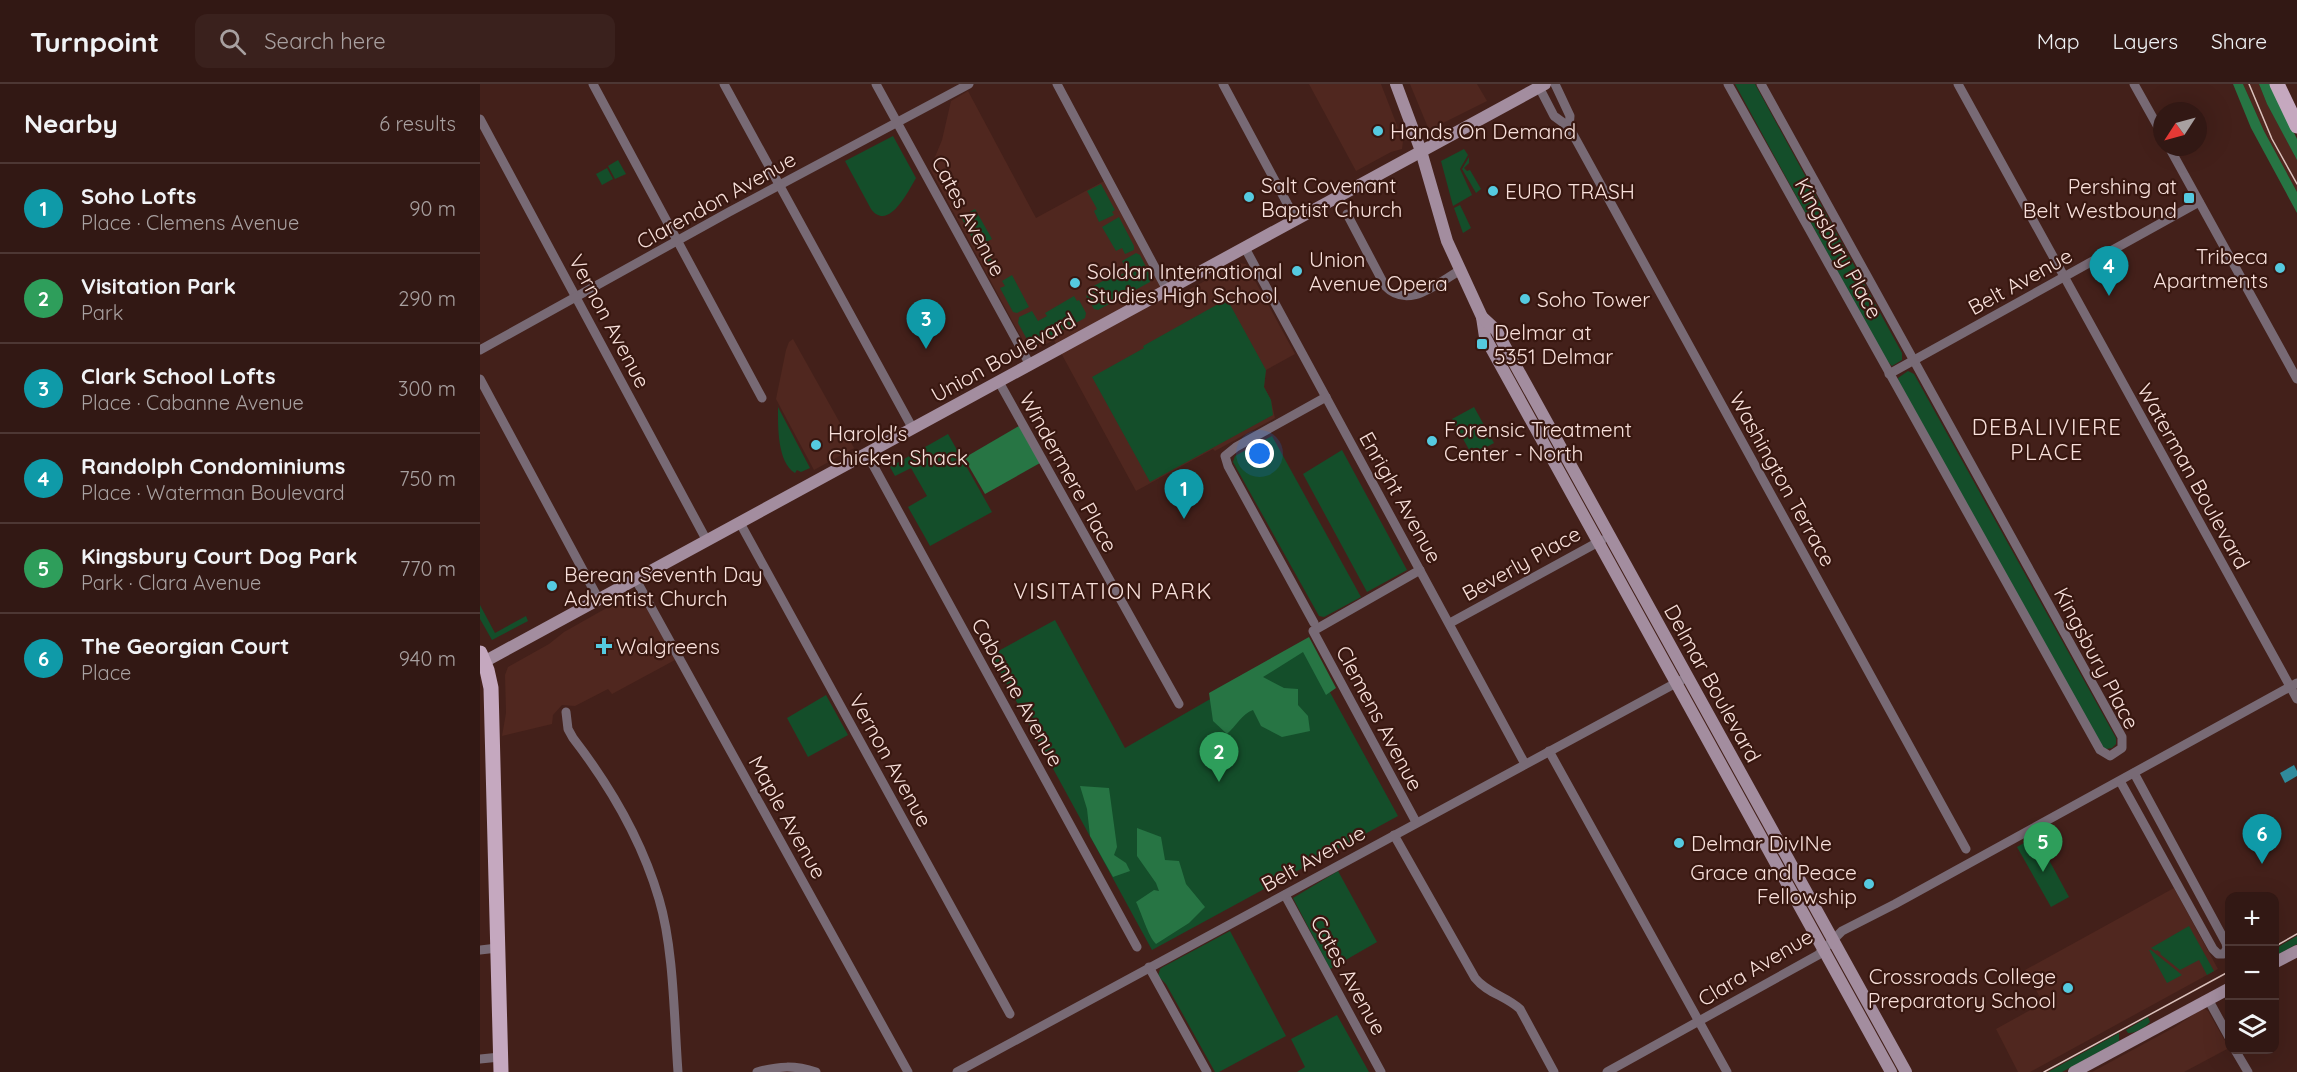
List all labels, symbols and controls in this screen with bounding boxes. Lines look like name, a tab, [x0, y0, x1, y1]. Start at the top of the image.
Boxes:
search box	[195, 14, 615, 68]
text: Turnpoint	[30, 24, 159, 59]
icon: search	[216, 25, 249, 58]
text: Search here	[264, 27, 386, 55]
text: Map	[2037, 28, 2080, 54]
text: Layers	[2113, 28, 2178, 54]
text: Share	[2211, 28, 2267, 54]
north arrow	[2153, 102, 2207, 156]
text: Nearby	[24, 107, 118, 140]
text: 6 results	[379, 111, 456, 136]
place label: Hands On Demand	[1390, 118, 1576, 144]
marker: Hands On Demand	[1371, 124, 1385, 138]
street label: Clarendon Avenue	[632, 145, 800, 255]
street label: Cates Avenue	[926, 151, 1012, 281]
place label: Salt Covenant Baptist Church	[1261, 172, 1402, 222]
street label: Kingsbury Place	[1790, 173, 1888, 323]
place label: Pershing at Belt Westbound	[2023, 173, 2177, 223]
place label: EURO TRASH	[1505, 178, 1635, 204]
text: Soho Lofts	[81, 182, 196, 210]
marker: EURO TRASH	[1486, 184, 1500, 198]
marker: Salt Covenant Baptist Church	[1242, 190, 1256, 204]
marker: Pershing at Belt Westbound	[2182, 191, 2196, 205]
text: 1	[40, 196, 47, 221]
text: 90 m	[409, 196, 456, 221]
text: Place · Clemens Avenue	[81, 210, 299, 235]
street label: Belt Avenue	[1963, 242, 2077, 320]
place label: Tribeca Apartments	[2153, 243, 2268, 293]
place label: Union Avenue Opera	[1309, 246, 1448, 296]
pin: 4	[2090, 246, 2128, 296]
street label: Vernon Avenue	[564, 250, 656, 392]
place label: Soldan International Studies High School	[1087, 258, 1283, 308]
marker: Tribeca Apartments	[2273, 261, 2287, 275]
marker: Union Avenue Opera	[1290, 264, 1304, 278]
text: Visitation Park	[81, 272, 236, 300]
marker: Soldan International Studies High School	[1068, 276, 1082, 290]
text: 2	[38, 286, 49, 311]
text: 290 m	[398, 286, 456, 311]
place label: Soho Tower	[1537, 286, 1650, 312]
marker: Soho Tower	[1518, 292, 1532, 306]
text: Park	[81, 300, 123, 325]
pin: 3	[906, 300, 946, 349]
street label: Union Boulevard	[926, 307, 1080, 407]
place label: Delmar at 5351 Delmar	[1494, 319, 1613, 369]
marker: Delmar at 5351 Delmar	[1475, 337, 1489, 351]
text: Clark School Lofts	[81, 362, 276, 390]
text: 3	[38, 376, 49, 401]
text: 300 m	[398, 376, 456, 401]
street label: Waterman Boulevard	[2132, 379, 2256, 573]
street label: Washington Terrace	[1724, 387, 1842, 571]
street label: Windermere Place	[1014, 388, 1124, 556]
text: Place · Cabanne Avenue	[81, 390, 304, 415]
district label: DEBALIVIERE PLACE	[1972, 413, 2122, 466]
place label: Forensic Treatment Center - North	[1444, 416, 1632, 466]
place label: Harold's Chicken Shack	[828, 420, 968, 470]
street label: Enright Avenue	[1354, 427, 1448, 567]
marker: Forensic Treatment Center - North	[1425, 434, 1439, 448]
marker: Harold's Chicken Shack	[809, 438, 823, 452]
your location	[1245, 439, 1274, 468]
text: Randolph Condominiums	[81, 452, 345, 480]
text: 4	[38, 466, 49, 491]
text: 750 m	[399, 466, 456, 491]
pin: 1	[1164, 470, 1204, 519]
text: Place · Waterman Boulevard	[81, 480, 345, 505]
street label: Beverly Place	[1457, 520, 1585, 606]
text: Kingsbury Court Dog Park	[81, 542, 358, 570]
text: 5	[38, 556, 49, 581]
text: 770 m	[400, 556, 456, 581]
place label: Berean Seventh Day Adventist Church	[564, 561, 763, 611]
text: Park · Clara Avenue	[81, 570, 261, 595]
district label: VISITATION PARK	[1013, 577, 1213, 605]
marker: Berean Seventh Day Adventist Church	[545, 579, 559, 593]
street label: Kingsbury Place	[2049, 583, 2145, 733]
street label: Delmar Boulevard	[1659, 600, 1767, 766]
street label: Cabanne Avenue	[966, 613, 1070, 771]
text: The Georgian Court	[81, 632, 289, 660]
place label: Walgreens	[616, 633, 720, 659]
marker: Walgreens	[597, 639, 611, 653]
street label: Clemens Avenue	[1331, 641, 1429, 795]
text: 6	[38, 646, 49, 671]
text: 940 m	[399, 646, 456, 671]
text: Place	[81, 660, 131, 685]
street label: Vernon Avenue	[844, 689, 938, 831]
pin: 2	[1200, 732, 1238, 782]
street label: Maple Avenue	[743, 751, 833, 883]
pin: 6	[2242, 814, 2282, 864]
street label: Belt Avenue	[1256, 819, 1370, 897]
pin: 5	[2024, 822, 2062, 872]
place label: Delmar DivINe	[1691, 830, 1832, 856]
marker: Delmar DivINe	[1672, 836, 1686, 850]
place label: Grace and Peace Fellowship	[1690, 859, 1857, 909]
marker: Grace and Peace Fellowship	[1862, 877, 1876, 891]
map controls	[2225, 892, 2279, 1054]
button: +	[2225, 892, 2279, 946]
street label: Cates Avenue	[1305, 911, 1393, 1039]
street label: Clara Avenue	[1693, 923, 1817, 1011]
button: −	[2225, 946, 2279, 1000]
place label: Crossroads College Preparatory School	[1868, 963, 2056, 1013]
marker: Crossroads College Preparatory School	[2061, 981, 2075, 995]
button: layers	[2225, 1000, 2279, 1054]

